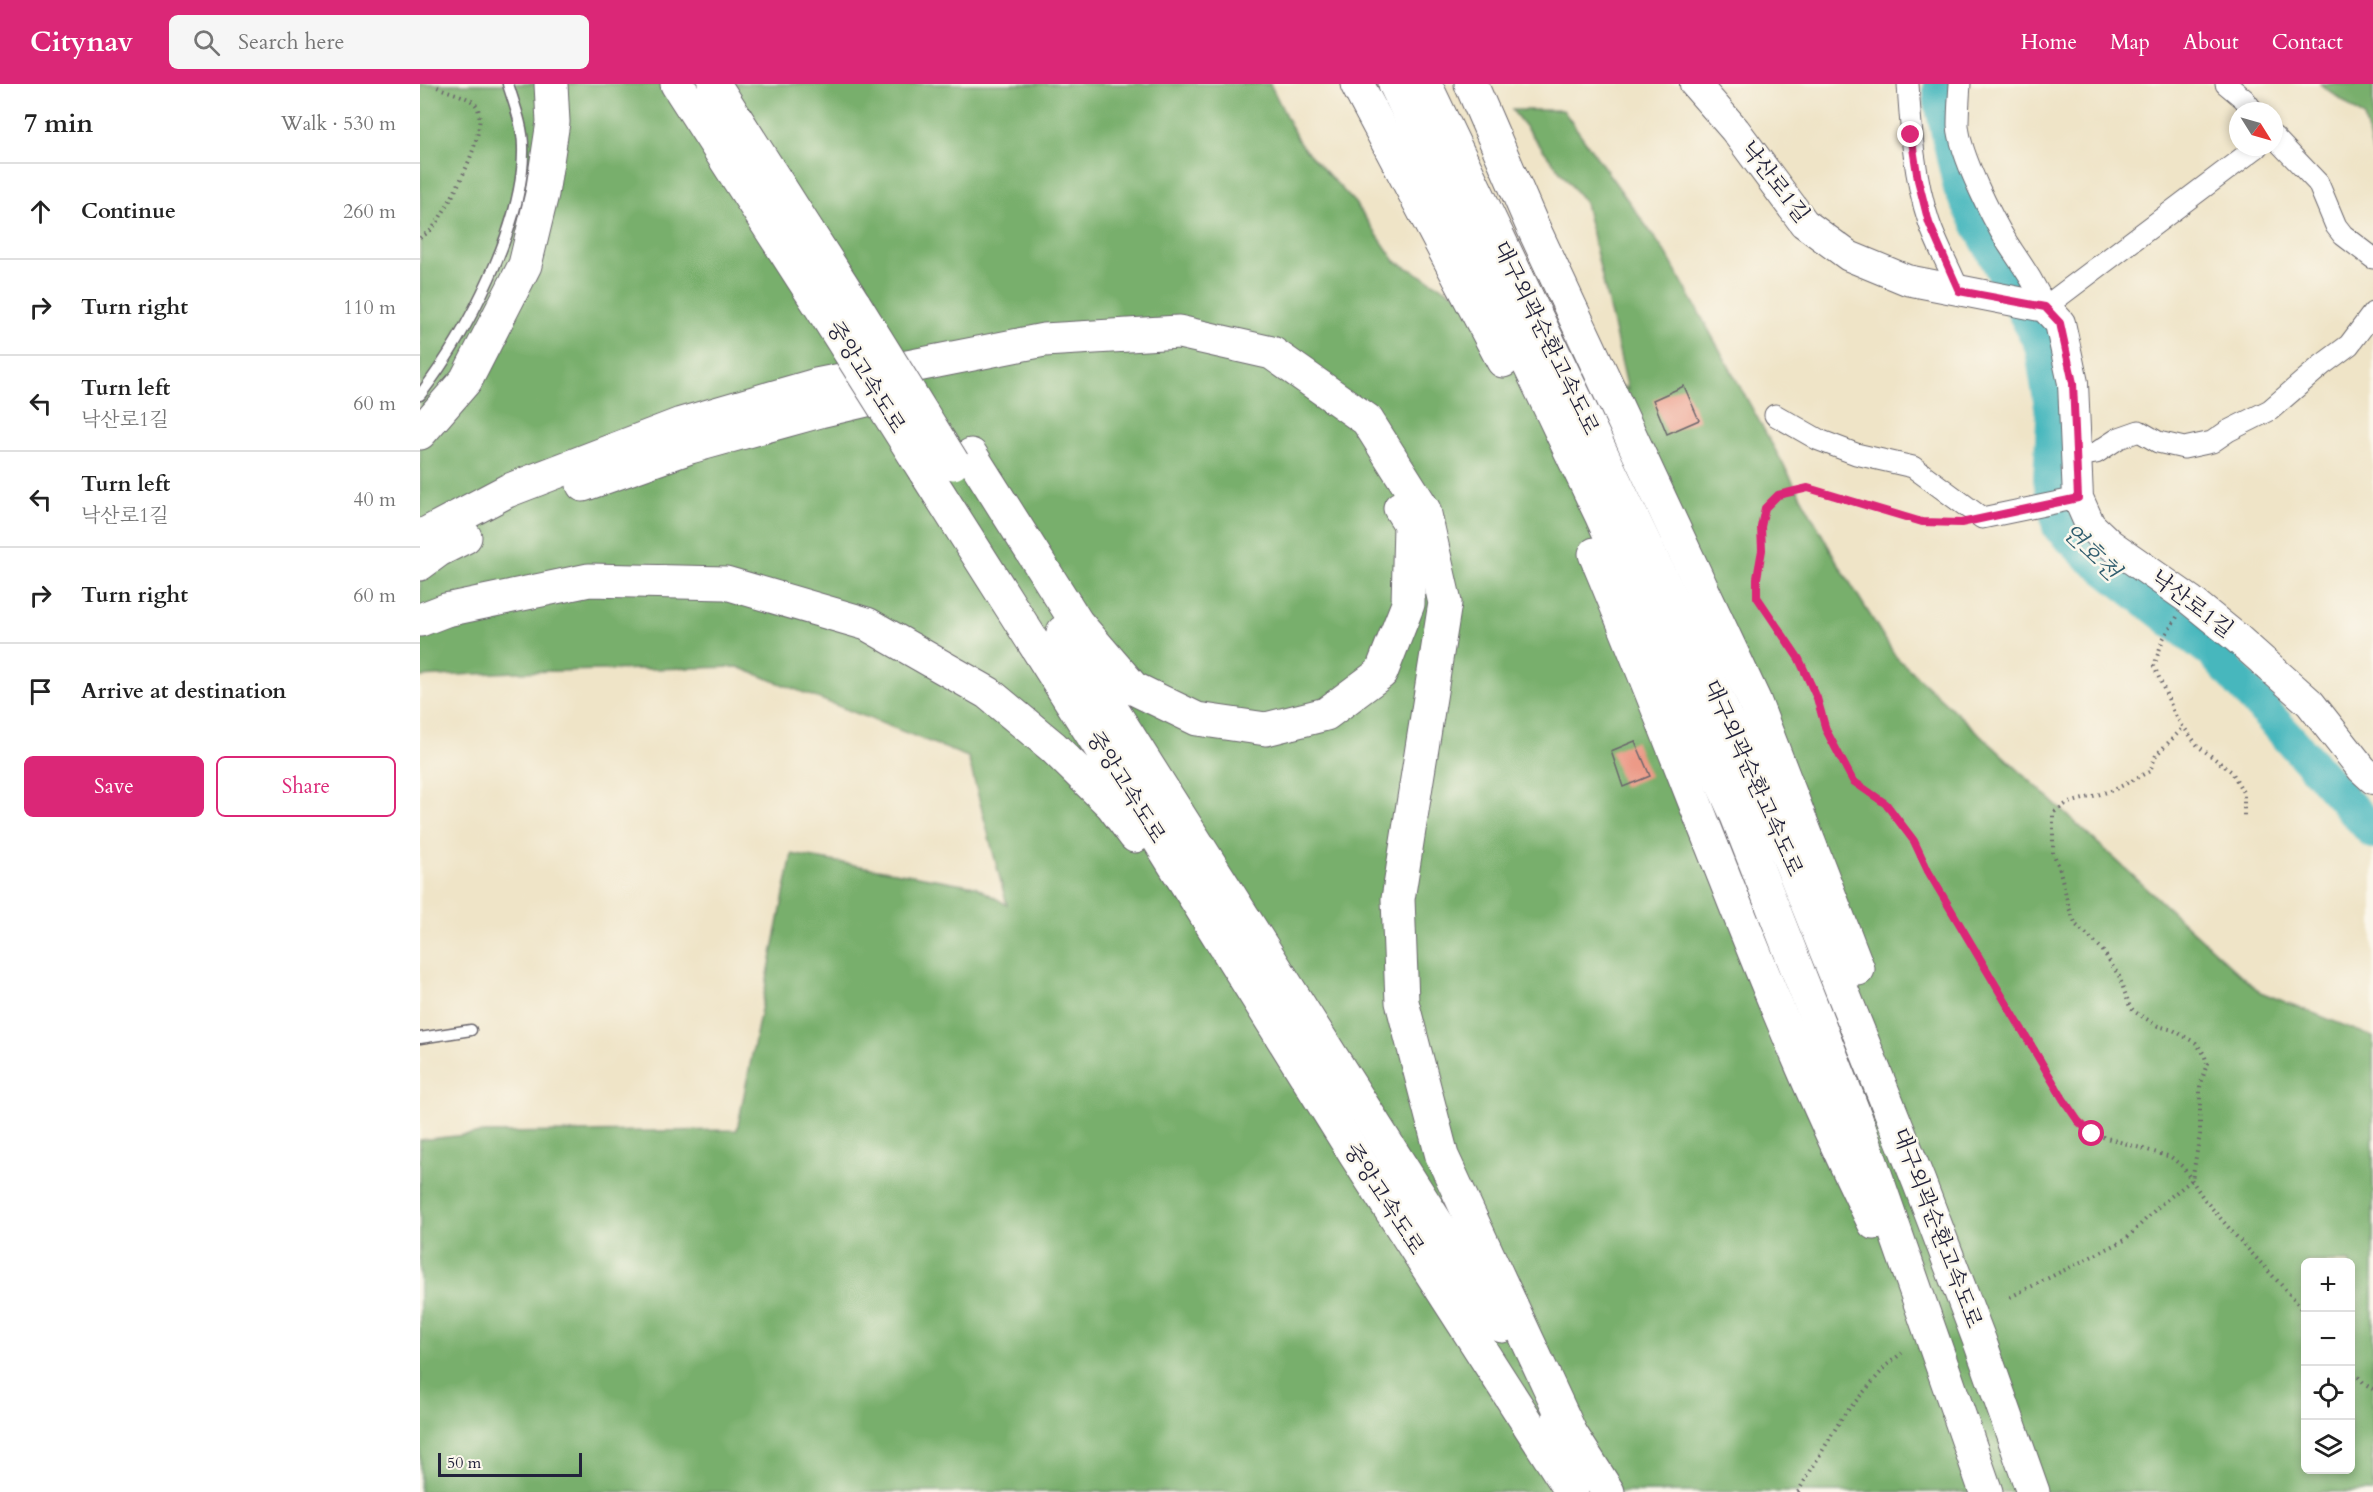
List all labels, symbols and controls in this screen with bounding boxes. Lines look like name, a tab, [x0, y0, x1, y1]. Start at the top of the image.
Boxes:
search box	[169, 15, 589, 69]
text: Citynav	[30, 23, 133, 61]
icon: search	[190, 26, 223, 59]
text: Search here	[238, 27, 345, 57]
text: Home	[2021, 28, 2077, 57]
text: Map	[2110, 28, 2150, 57]
text: About	[2183, 28, 2239, 57]
text: Contact	[2272, 28, 2343, 57]
north arrow	[2229, 102, 2283, 156]
text: 7 min	[24, 106, 93, 141]
text: Walk · 530 m	[281, 110, 396, 137]
route end	[1897, 121, 1923, 147]
street label: 낙산로1길	[1734, 135, 1816, 229]
icon: ahead	[24, 195, 57, 228]
text: Continue	[81, 196, 176, 226]
text: 260 m	[343, 198, 396, 225]
street label: 대구외곽순환고속도로	[1486, 236, 1606, 440]
icon: right	[24, 291, 57, 324]
text: Turn right	[81, 292, 188, 322]
text: 110 m	[343, 294, 396, 321]
street label: 중앙고속도로	[819, 315, 913, 439]
text: Turn left	[81, 373, 170, 403]
icon: left	[24, 387, 57, 420]
text: 60 m	[353, 390, 396, 417]
text: 낙산로1길	[81, 406, 169, 433]
text: Turn left	[81, 469, 170, 499]
icon: left	[24, 483, 57, 516]
text: 40 m	[353, 486, 396, 513]
text: 낙산로1길	[81, 502, 169, 529]
water label: 연호천	[2055, 516, 2129, 589]
street label: 낙산로1길	[2145, 563, 2239, 645]
icon: right	[24, 579, 57, 612]
text: Turn right	[81, 580, 188, 610]
text: 60 m	[353, 582, 396, 609]
icon: arrive	[24, 675, 57, 708]
street label: 대구외곽순환고속도로	[1696, 675, 1810, 881]
text: Arrive at destination	[81, 676, 286, 706]
street label: 중앙고속도로	[1079, 725, 1173, 849]
button: Save	[24, 756, 204, 817]
button: Share	[216, 756, 396, 817]
route start	[2078, 1120, 2104, 1146]
street label: 대구외곽순환고속도로	[1885, 1123, 1989, 1333]
street label: 중앙고속도로	[1337, 1137, 1431, 1261]
map controls	[2301, 1258, 2355, 1474]
button: +	[2301, 1258, 2355, 1312]
button: −	[2301, 1312, 2355, 1366]
button: locate	[2301, 1366, 2355, 1420]
button: layers	[2301, 1420, 2355, 1474]
scale bar	[438, 1450, 582, 1478]
text: 50 m	[447, 1452, 481, 1474]

